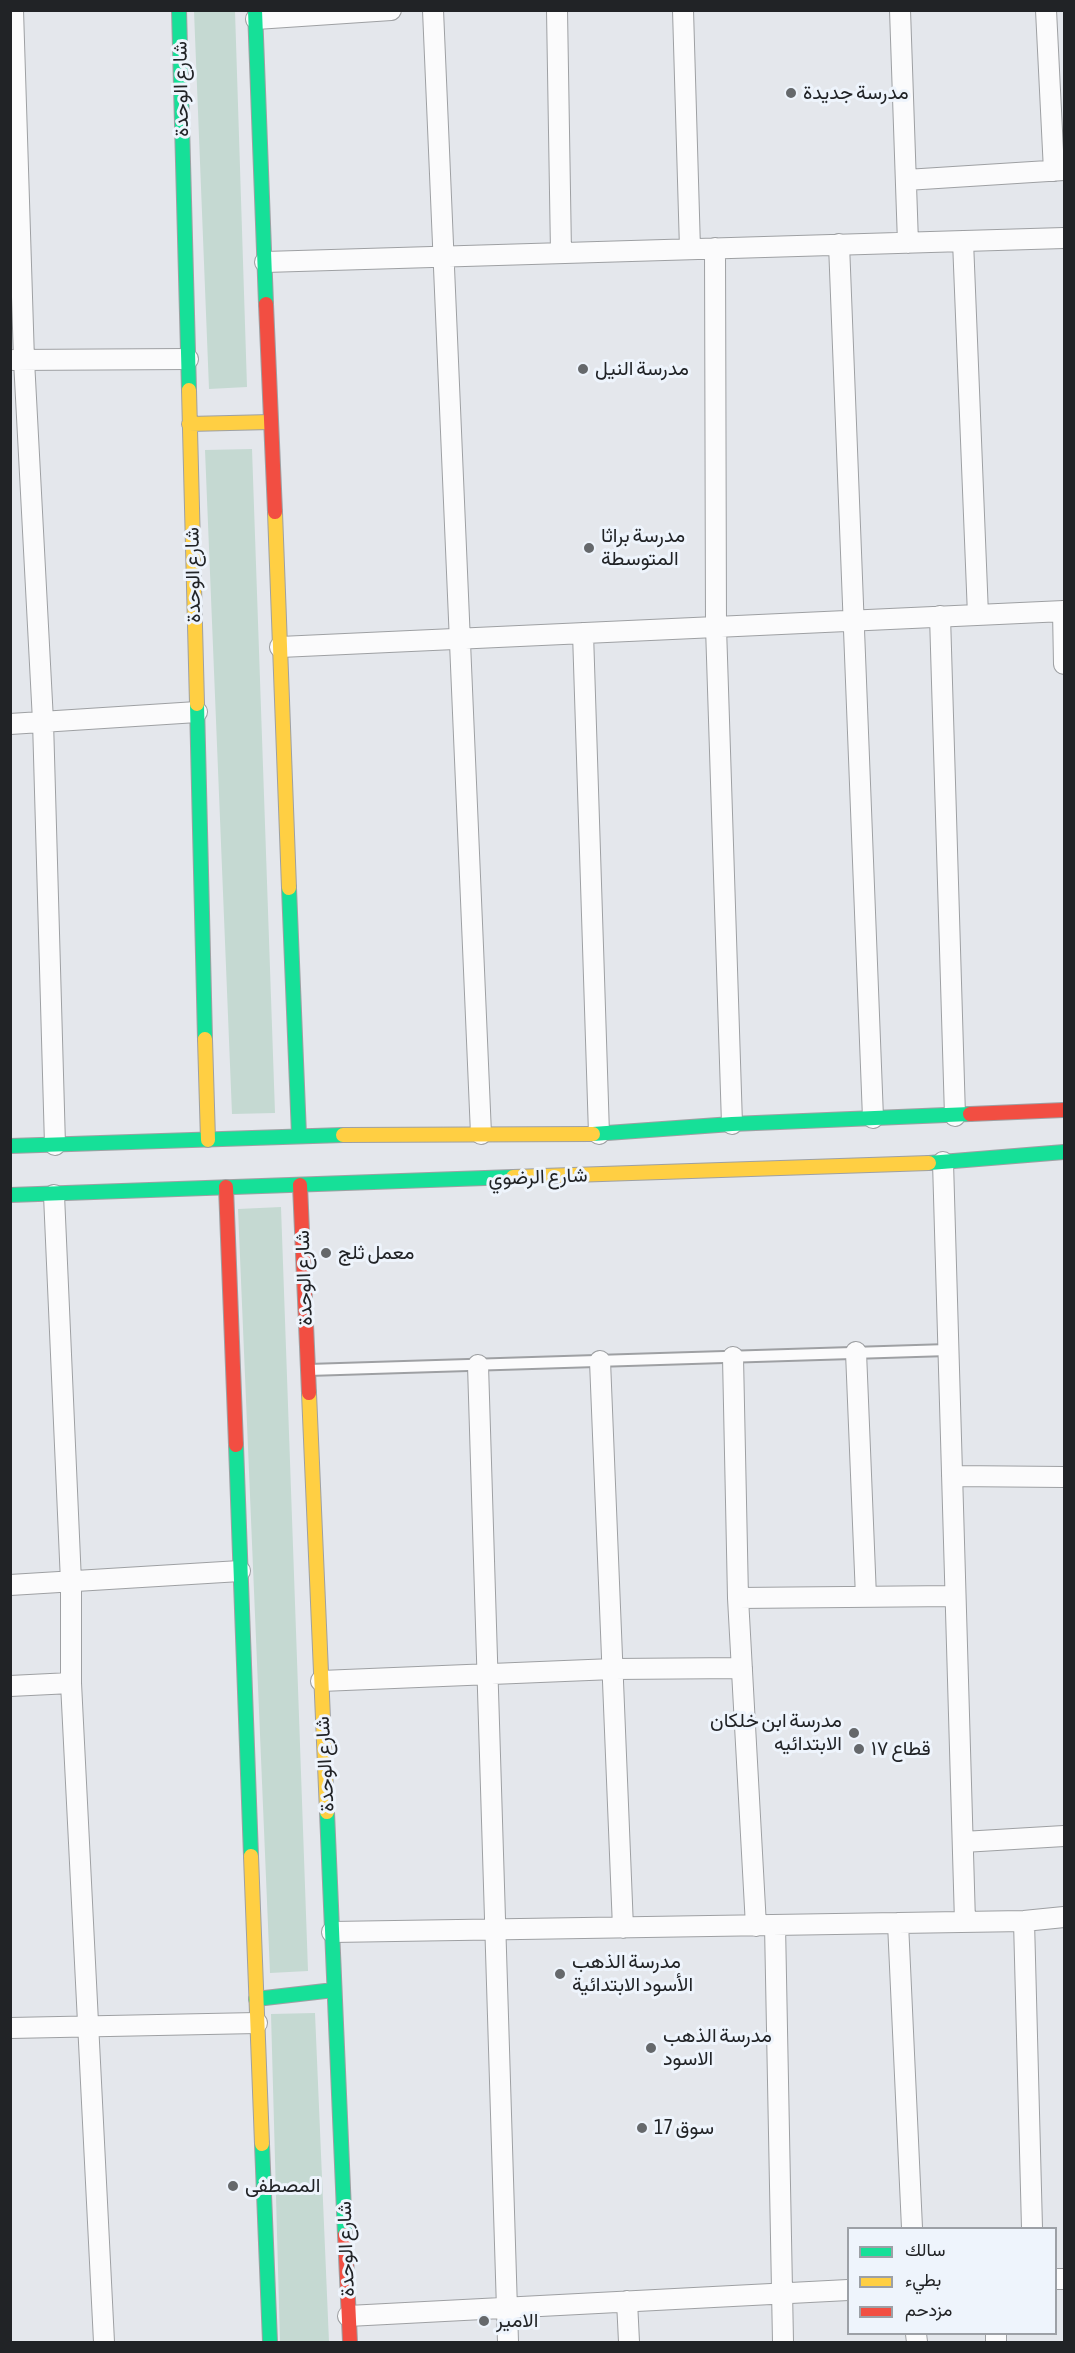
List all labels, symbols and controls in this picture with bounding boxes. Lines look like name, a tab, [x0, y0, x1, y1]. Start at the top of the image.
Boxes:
street label: شارع الوحدة	[168, 41, 194, 137]
place label: مدرسة جديدة	[803, 81, 909, 105]
marker: مدرسة جديدة	[784, 86, 798, 100]
place label: مدرسة النيل	[595, 357, 689, 381]
marker: مدرسة النيل	[576, 362, 590, 376]
place label: مدرسة براثا المتوسطة	[601, 524, 685, 571]
street label: شارع الوحدة	[180, 527, 206, 623]
marker: مدرسة براثا المتوسطة	[582, 541, 596, 555]
street label: شارع الرضوي	[488, 1163, 588, 1191]
street label: شارع الوحدة	[290, 1230, 318, 1326]
place label: معمل ثلج	[338, 1241, 414, 1265]
marker: معمل ثلج	[319, 1246, 333, 1260]
place label: مدرسة ابن خلكان الابتدائيه	[710, 1709, 842, 1756]
street label: شارع الوحدة	[311, 1716, 339, 1812]
marker: مدرسة ابن خلكان الابتدائيه	[847, 1726, 861, 1740]
place label: قطاع ١٧	[871, 1737, 931, 1761]
marker: قطاع ١٧	[852, 1742, 866, 1756]
place label: مدرسة الذهب الأسود الابتدائية	[572, 1950, 693, 1997]
marker: مدرسة الذهب الأسود الابتدائية	[553, 1967, 567, 1981]
place label: مدرسة الذهب الاسود	[663, 2024, 772, 2071]
marker: مدرسة الذهب الاسود	[644, 2041, 658, 2055]
place label: سوق 17	[654, 2116, 714, 2140]
marker: سوق 17	[635, 2121, 649, 2135]
place label: المصطفى	[245, 2174, 320, 2198]
marker: المصطفى	[226, 2179, 240, 2193]
street label: شارع الوحدة	[332, 2201, 360, 2297]
legend	[847, 2227, 1057, 2335]
text: سالك	[905, 2239, 945, 2260]
text: بطيء	[905, 2269, 941, 2290]
text: مزدحم	[905, 2299, 952, 2320]
place label: الامير	[496, 2309, 538, 2333]
marker: الامير	[477, 2314, 491, 2328]

